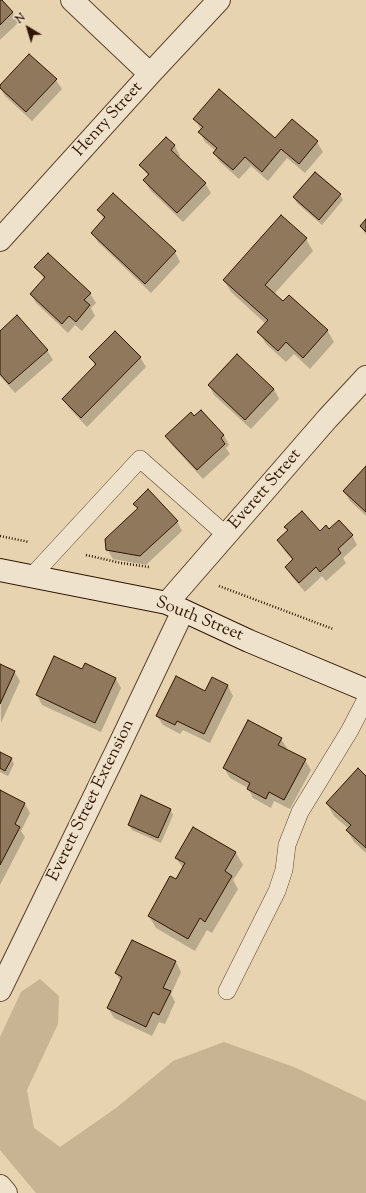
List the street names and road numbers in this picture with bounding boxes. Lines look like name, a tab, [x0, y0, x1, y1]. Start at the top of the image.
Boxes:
street label: Henry Street	[70, 78, 148, 162]
street label: Everett Street	[226, 446, 306, 534]
street label: South Street	[152, 593, 246, 647]
street label: Everett Street Extension	[44, 717, 140, 885]

